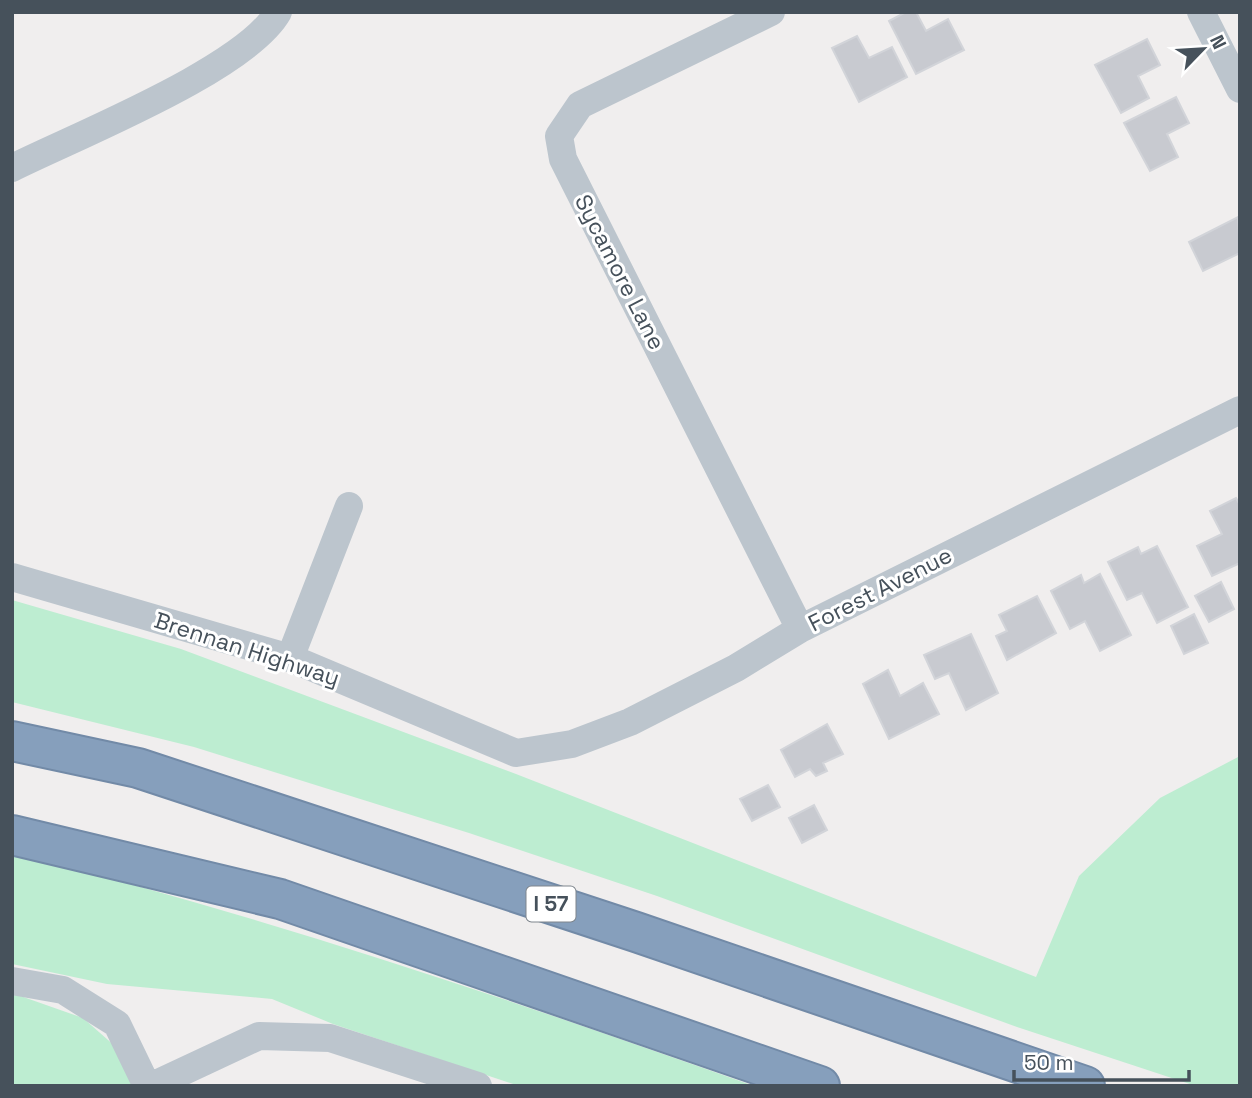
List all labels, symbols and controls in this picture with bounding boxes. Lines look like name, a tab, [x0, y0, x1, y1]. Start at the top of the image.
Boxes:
north arrow	[1168, 14, 1238, 84]
text: N	[1204, 31, 1232, 53]
street label: Sycamore Lane	[568, 189, 672, 355]
street label: Forest Avenue	[803, 540, 957, 638]
street label: Brennan Highway	[150, 605, 344, 693]
road number: I 57	[526, 886, 576, 922]
scale bar	[1014, 1038, 1189, 1082]
text: 50 m	[1024, 1049, 1074, 1076]

